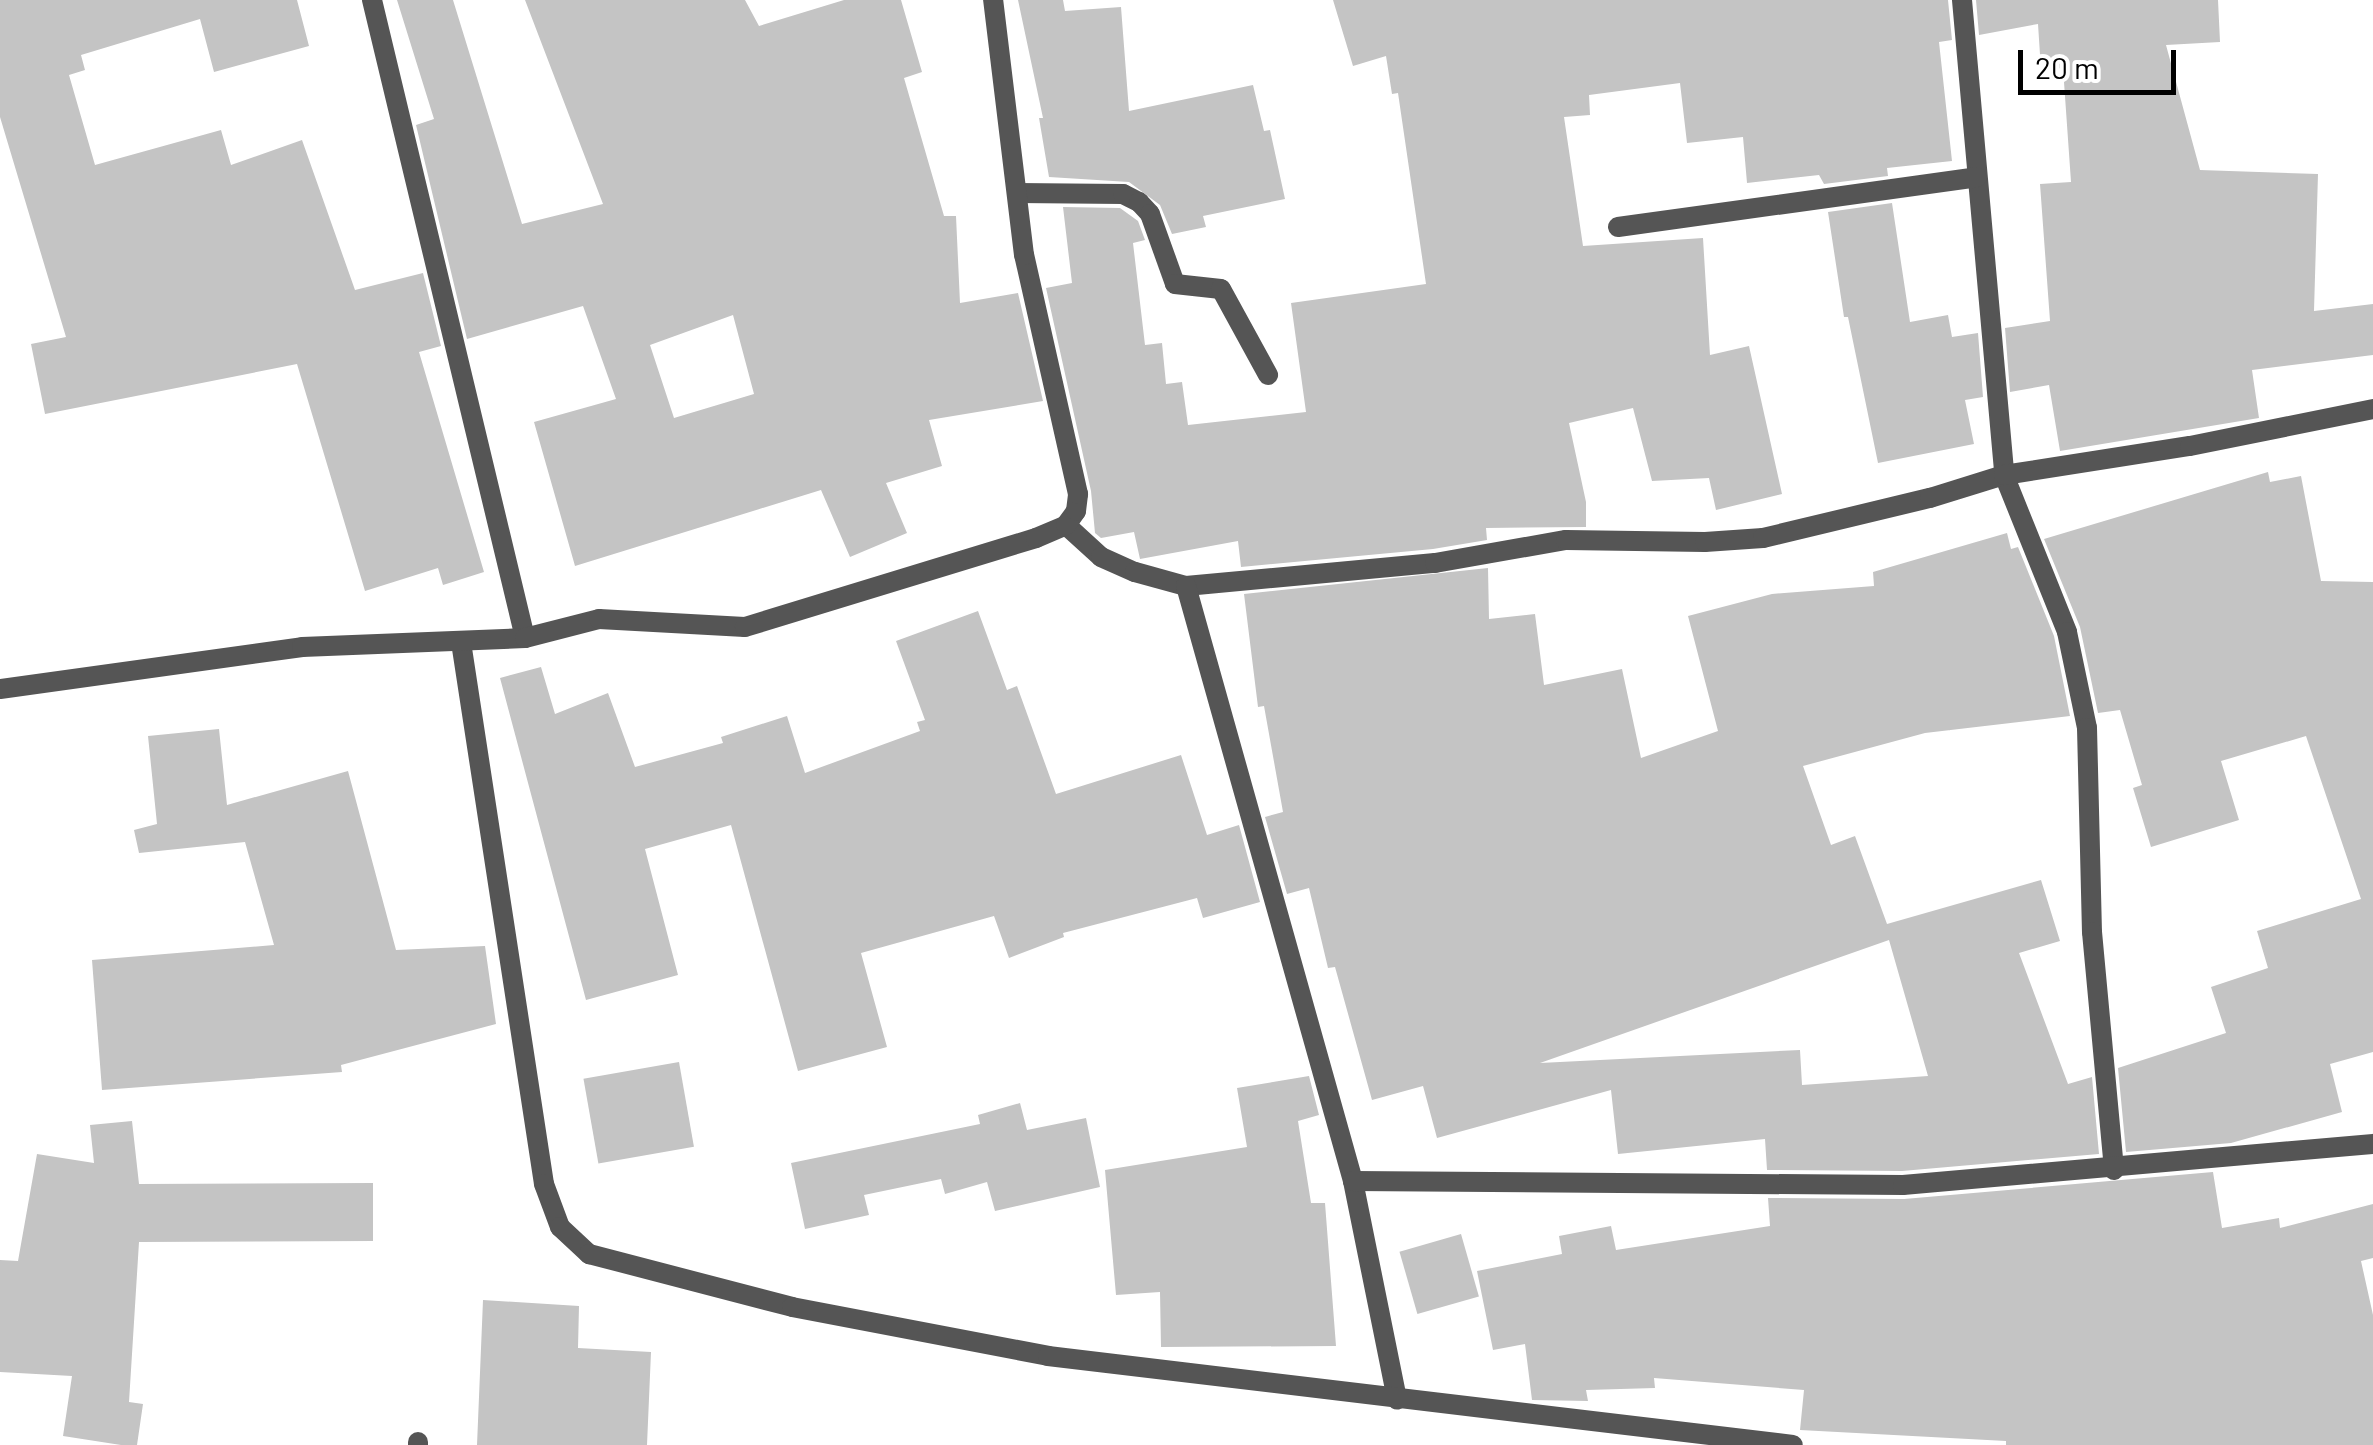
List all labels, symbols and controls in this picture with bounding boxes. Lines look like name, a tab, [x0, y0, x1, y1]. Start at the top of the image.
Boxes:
scale bar	[2023, 30, 2180, 92]
text: 20 m	[2035, 49, 2099, 85]

